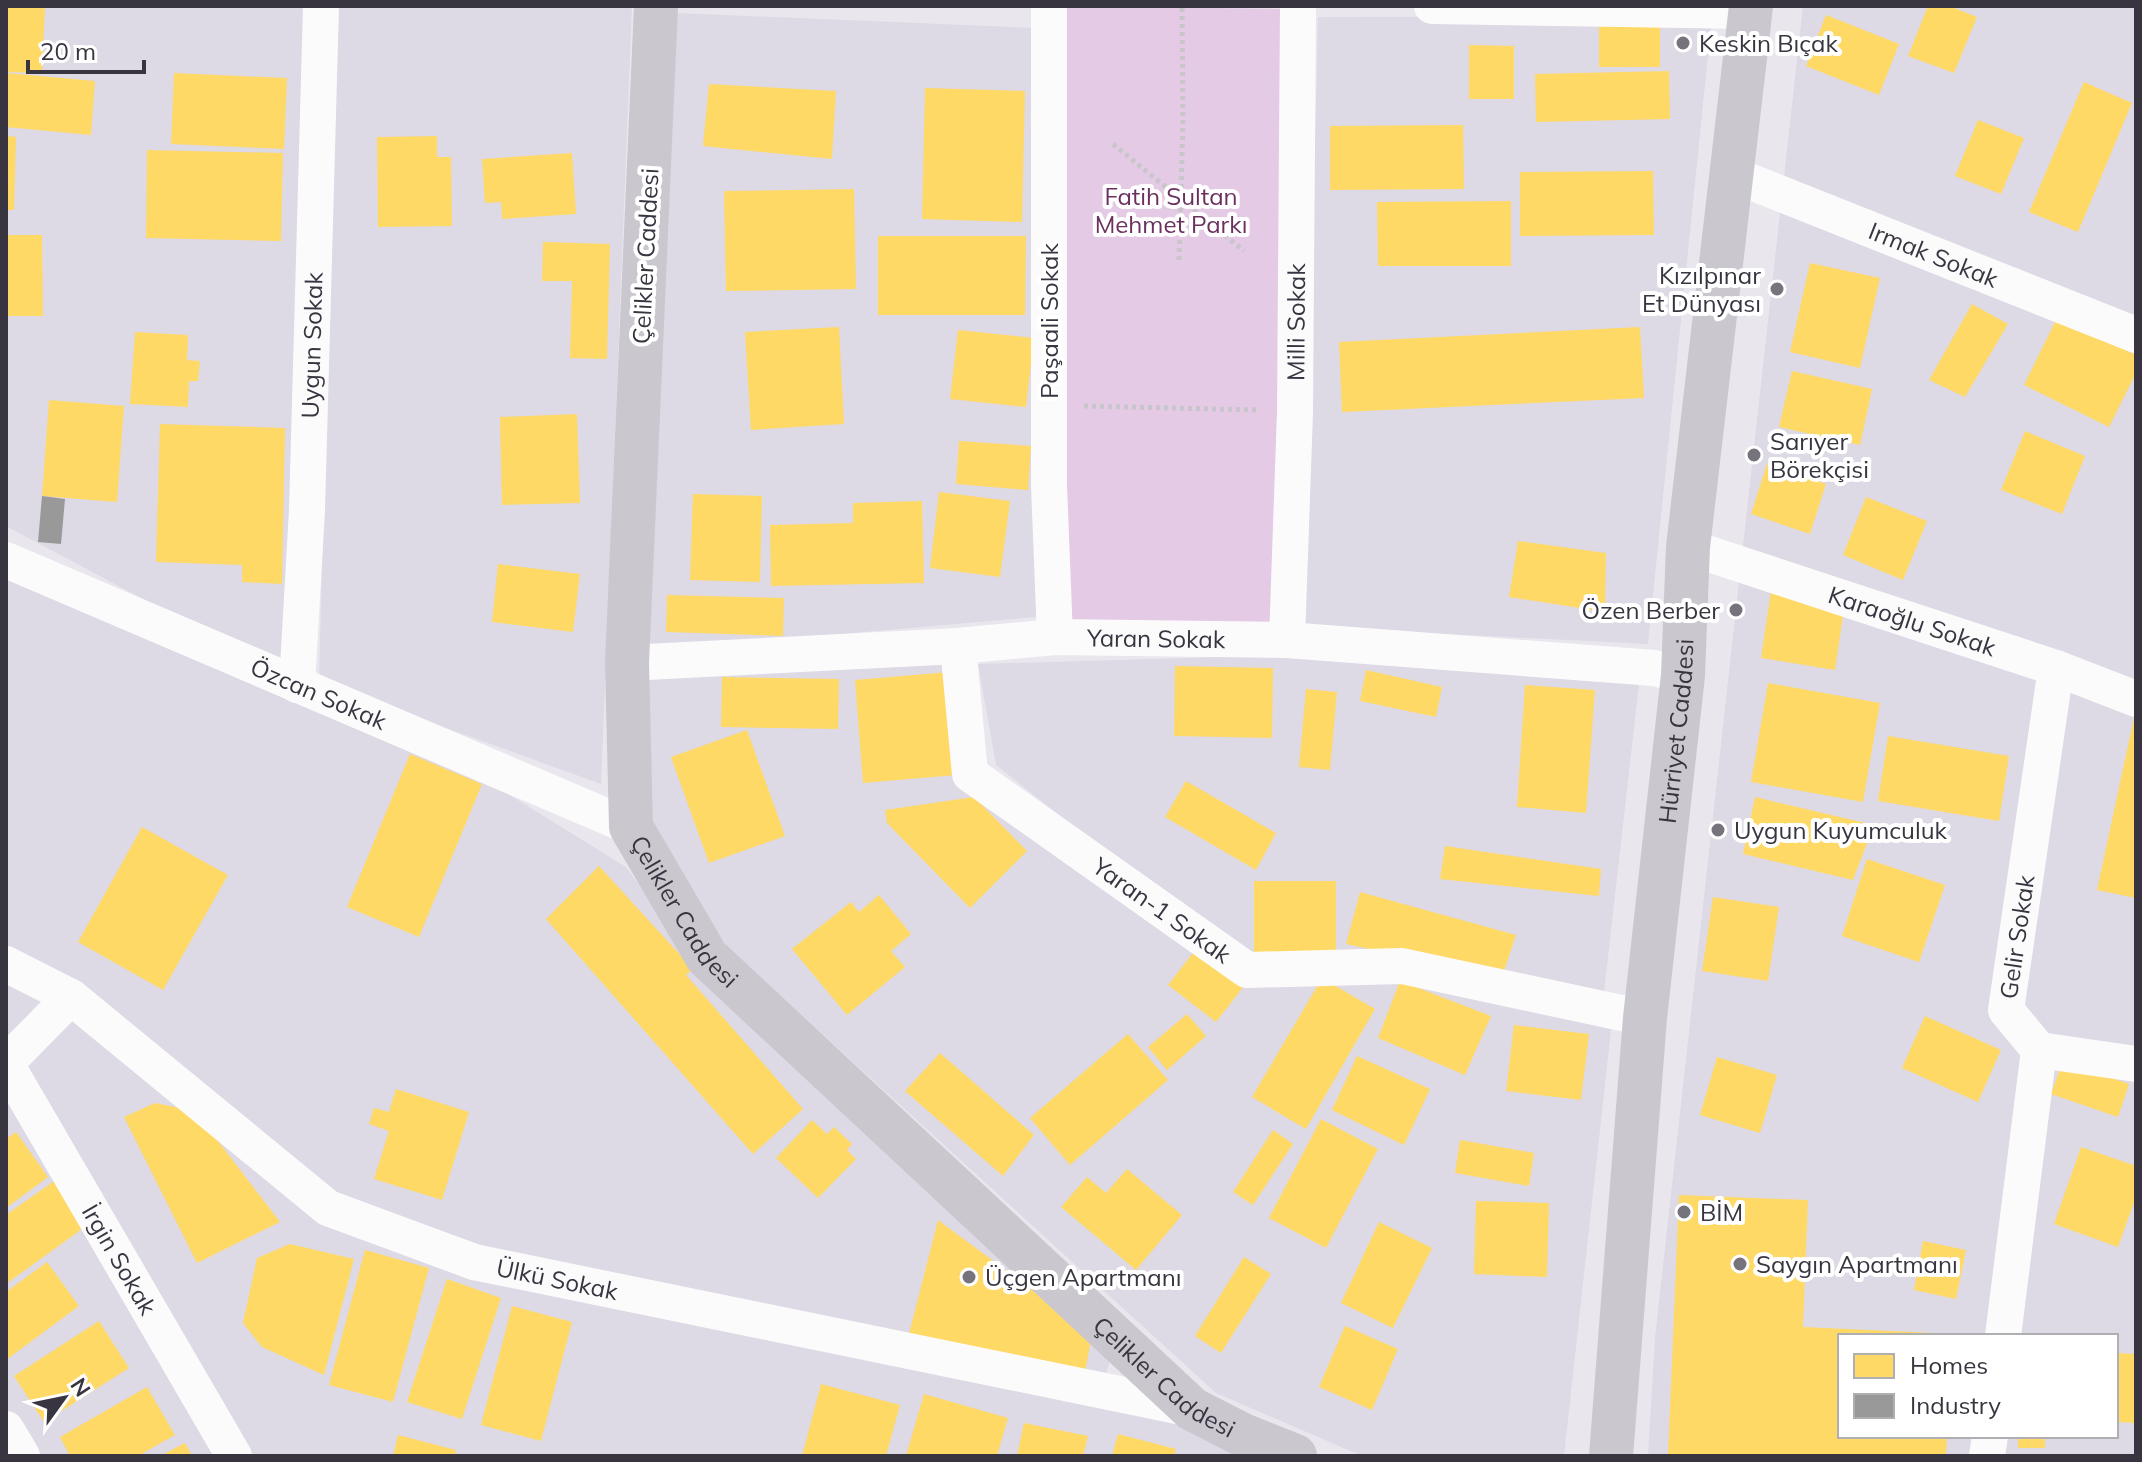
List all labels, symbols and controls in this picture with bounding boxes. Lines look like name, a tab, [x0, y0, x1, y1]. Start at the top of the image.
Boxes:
scale bar	[28, 24, 144, 74]
place label: Keskin Bıçak	[1699, 28, 1839, 58]
marker: Keskin Bıçak	[1674, 34, 1692, 52]
text: 20 m	[40, 36, 96, 66]
street label: Çelikler Caddesi	[625, 167, 665, 345]
park label: Fatih Sultan Mehmet Parkı	[1095, 181, 1247, 239]
street label: Irmak Sokak	[1864, 215, 2003, 294]
street label: Paşaali Sokak	[1034, 243, 1064, 399]
place label: Kızılpınar Et Dünyası	[1642, 260, 1761, 318]
street label: Milli Sokak	[1280, 263, 1311, 381]
street label: Uygun Sokak	[295, 271, 329, 419]
marker: Kızılpınar Et Dünyası	[1768, 280, 1786, 298]
place label: Sarıyer Börekçisi	[1770, 426, 1869, 484]
marker: Sarıyer Börekçisi	[1745, 446, 1763, 464]
street label: Karaoğlu Sokak	[1825, 579, 2000, 662]
place label: Özen Berber	[1582, 595, 1720, 625]
marker: Özen Berber	[1727, 601, 1745, 619]
street label: Yaran Sokak	[1086, 622, 1226, 654]
street label: Hürriyet Caddesi	[1652, 638, 1699, 825]
street label: Özcan Sokak	[246, 651, 392, 736]
place label: Uygun Kuyumculuk	[1734, 815, 1948, 845]
marker: Uygun Kuyumculuk	[1709, 821, 1727, 839]
street label: Çelikler Caddesi	[624, 830, 745, 994]
street label: Yaran-1 Sokak	[1086, 850, 1238, 970]
street label: Gelir Sokak	[1993, 872, 2041, 1001]
place label: BİM	[1700, 1197, 1743, 1227]
street label: İrgin Sokak	[76, 1199, 164, 1321]
marker: BİM	[1675, 1203, 1693, 1221]
place label: Saygın Apartmanı	[1756, 1249, 1958, 1279]
street label: Ülkü Sokak	[494, 1252, 621, 1306]
marker: Saygın Apartmanı	[1731, 1255, 1749, 1273]
place label: Üçgen Apartmanı	[985, 1262, 1181, 1292]
marker: Üçgen Apartmanı	[960, 1268, 978, 1286]
street label: Çelikler Caddesi	[1087, 1310, 1241, 1444]
legend	[1838, 1334, 2118, 1438]
text: Homes	[1910, 1350, 1988, 1380]
north arrow	[24, 1358, 104, 1438]
text: N	[65, 1373, 97, 1402]
text: Industry	[1910, 1390, 2001, 1420]

